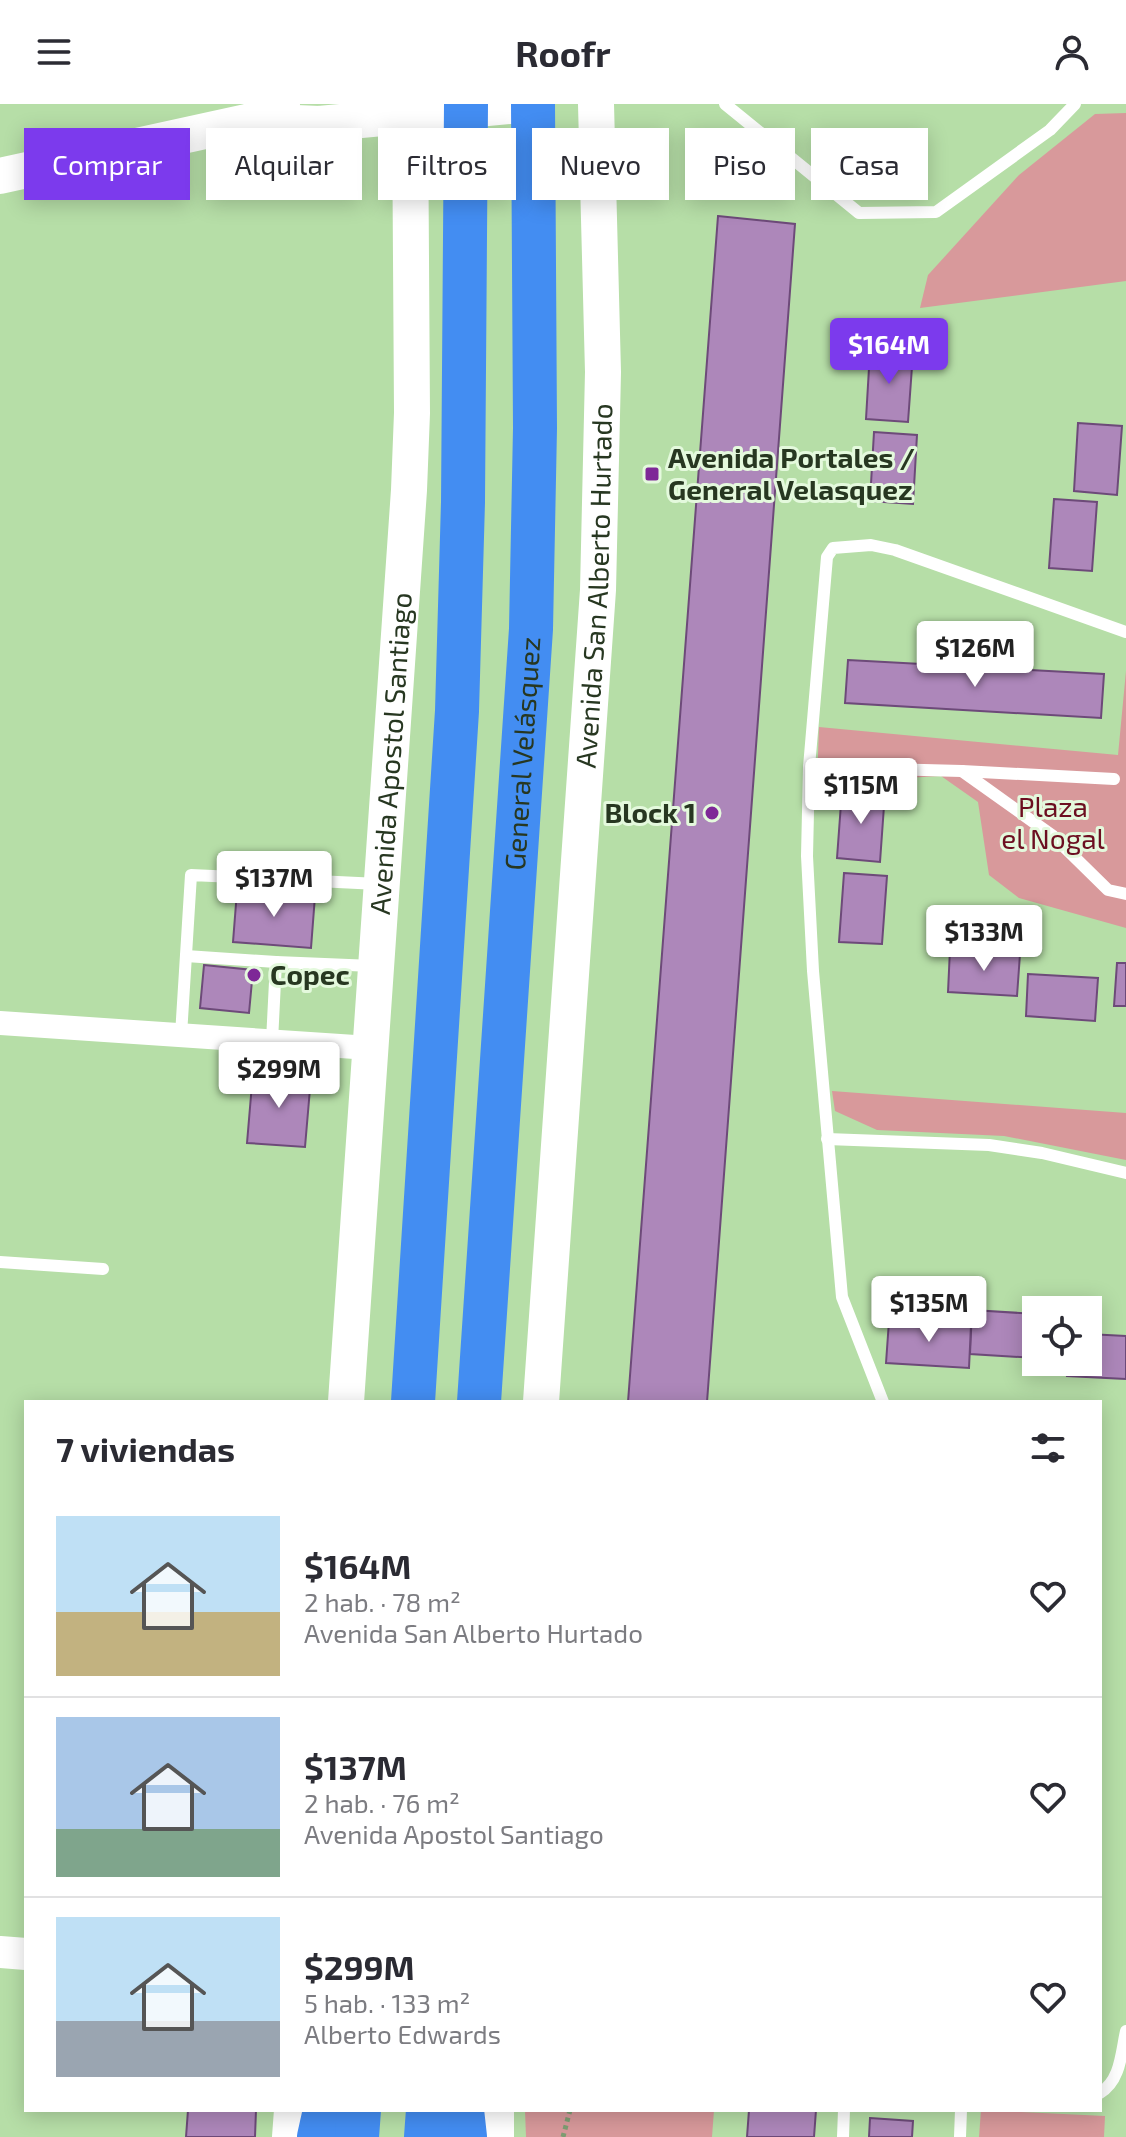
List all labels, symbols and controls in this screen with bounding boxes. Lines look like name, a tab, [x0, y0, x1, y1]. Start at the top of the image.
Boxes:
icon: menu	[32, 30, 76, 74]
icon: person	[1050, 30, 1094, 74]
text: Roofr	[515, 31, 611, 74]
chip: Comprar	[24, 128, 190, 200]
chip: Alquilar	[206, 128, 362, 200]
chip: Filtros	[378, 128, 516, 200]
chip: Nuevo	[532, 128, 669, 200]
chip: Piso	[685, 128, 795, 200]
chip: Casa	[811, 128, 928, 200]
pin: $164M	[833, 318, 945, 386]
text: $164M	[848, 328, 930, 359]
street label: Avenida San Alberto Hurtado	[568, 403, 618, 769]
place label: Avenida Portales / General Velasquez	[668, 440, 915, 506]
marker: Avenida Portales / General Velasquez	[643, 465, 661, 483]
street label: Avenida Apostol Santiago	[362, 591, 418, 916]
pin: $126M	[919, 621, 1031, 689]
text: $126M	[935, 631, 1015, 662]
street label: General Velásquez	[497, 636, 546, 871]
pin: $115M	[805, 758, 917, 826]
text: $115M	[823, 768, 899, 799]
park label: Plaza el Nogal	[1001, 789, 1106, 855]
place label: Block 1	[604, 795, 696, 829]
marker: Block 1	[703, 804, 721, 822]
pin: $137M	[218, 851, 330, 919]
text: $137M	[235, 861, 313, 892]
pin: $133M	[928, 905, 1040, 973]
text: $133M	[944, 915, 1024, 946]
place label: Copec	[270, 957, 350, 991]
marker: Copec	[245, 966, 263, 984]
pin: $299M	[223, 1042, 335, 1110]
text: $299M	[237, 1052, 321, 1083]
pin: $135M	[873, 1276, 985, 1344]
text: $135M	[889, 1286, 969, 1317]
map controls	[1022, 1296, 1102, 1376]
button: locate	[1022, 1296, 1102, 1376]
icon: filters	[1026, 1426, 1070, 1470]
text: 7 viviendas	[56, 1428, 235, 1469]
text: $164M	[304, 1545, 411, 1586]
icon: home	[120, 1548, 216, 1644]
icon: heart	[1026, 1574, 1070, 1618]
text: 2 hab. · 78 m²	[304, 1586, 461, 1617]
text: Avenida San Alberto Hurtado	[304, 1617, 643, 1648]
text: $137M	[304, 1746, 407, 1787]
icon: home	[120, 1749, 216, 1845]
icon: heart	[1026, 1775, 1070, 1819]
text: 2 hab. · 76 m²	[304, 1787, 460, 1818]
text: Avenida Apostol Santiago	[304, 1818, 604, 1849]
text: $299M	[304, 1946, 415, 1987]
icon: home	[120, 1949, 216, 2045]
icon: heart	[1026, 1975, 1070, 2019]
text: 5 hab. · 133 m²	[304, 1987, 470, 2018]
text: Alberto Edwards	[304, 2018, 501, 2049]

